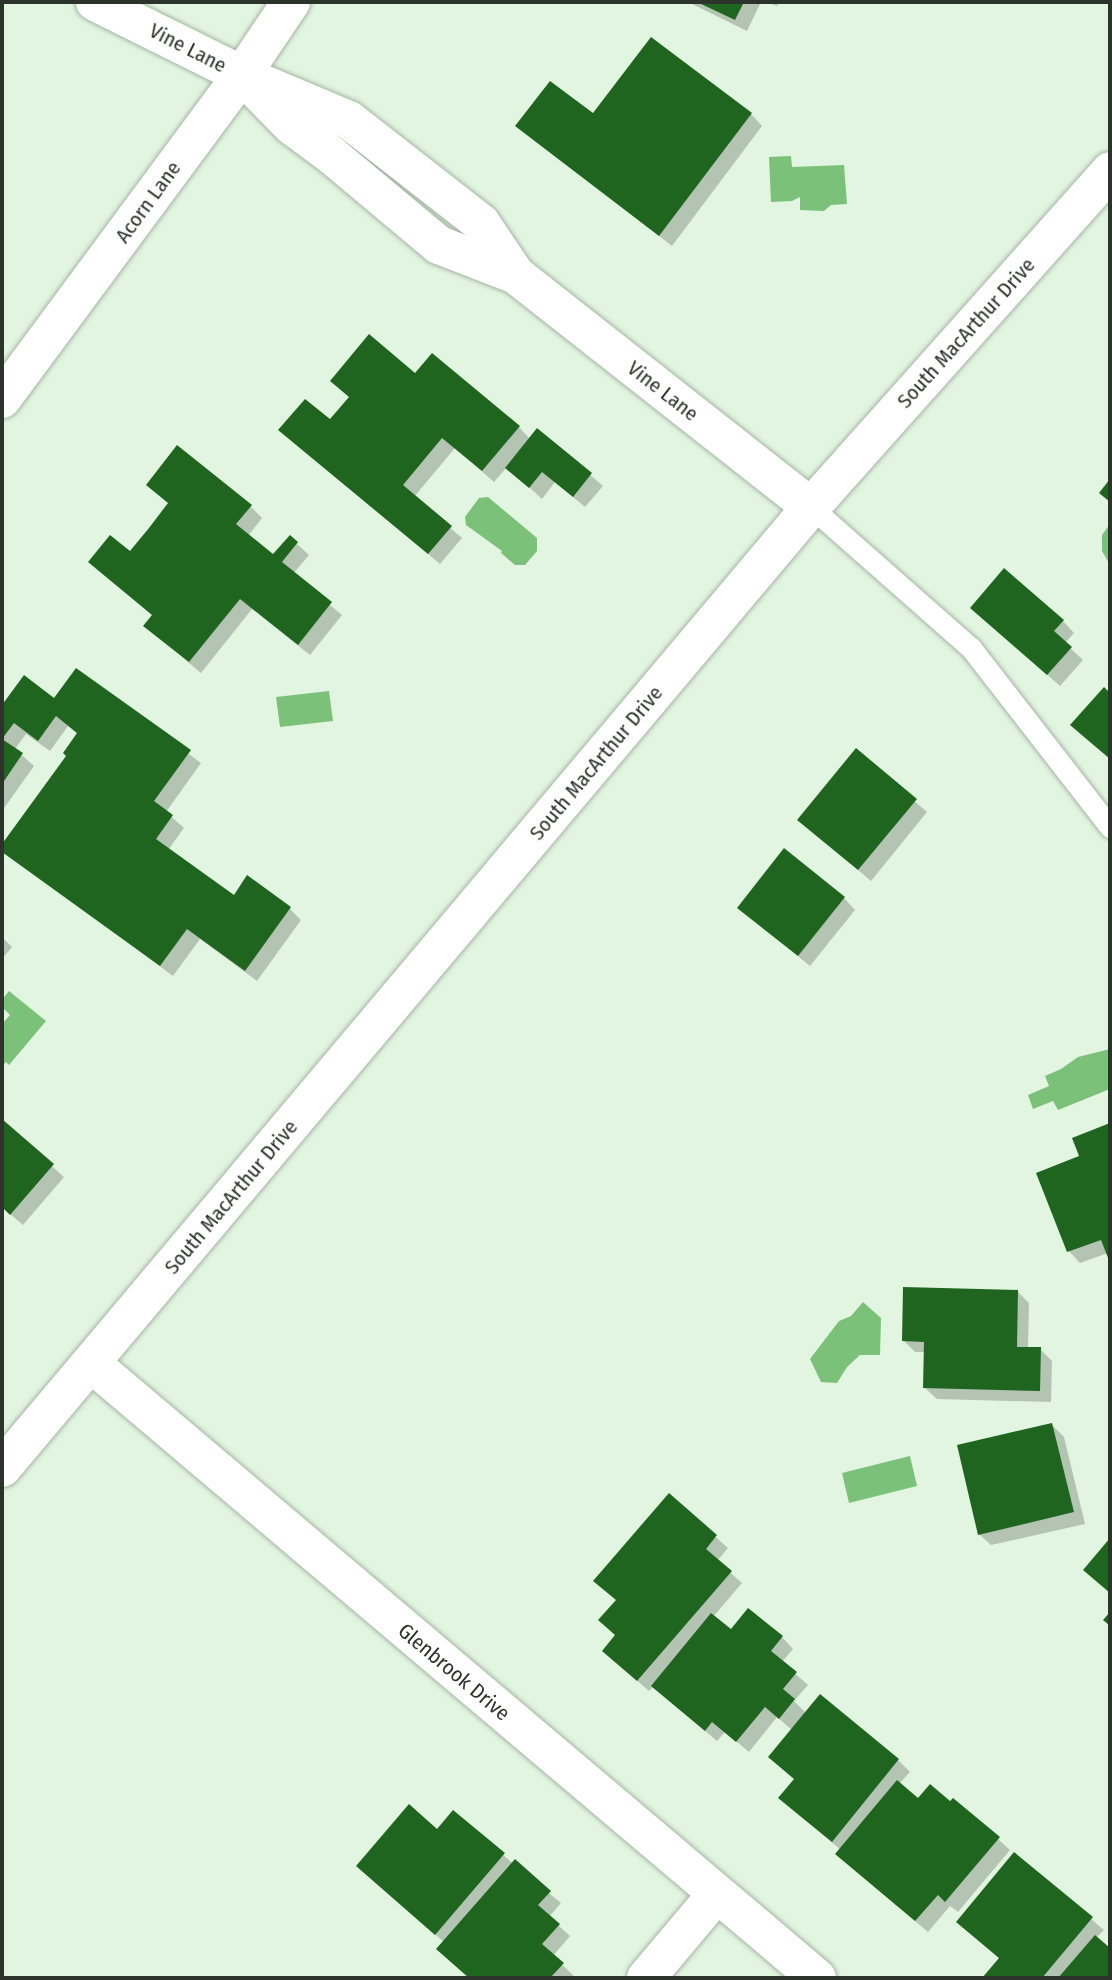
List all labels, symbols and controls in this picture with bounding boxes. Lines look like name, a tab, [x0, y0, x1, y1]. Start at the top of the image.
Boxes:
street label: Vine Lane	[145, 18, 231, 78]
street label: Acorn Lane	[110, 156, 186, 248]
street label: South MacArthur Drive	[892, 253, 1040, 413]
street label: Vine Lane	[622, 355, 704, 427]
street label: South MacArthur Drive	[524, 681, 668, 845]
street label: South MacArthur Drive	[159, 1115, 303, 1279]
street label: Glenbrook Drive	[393, 1618, 515, 1726]

